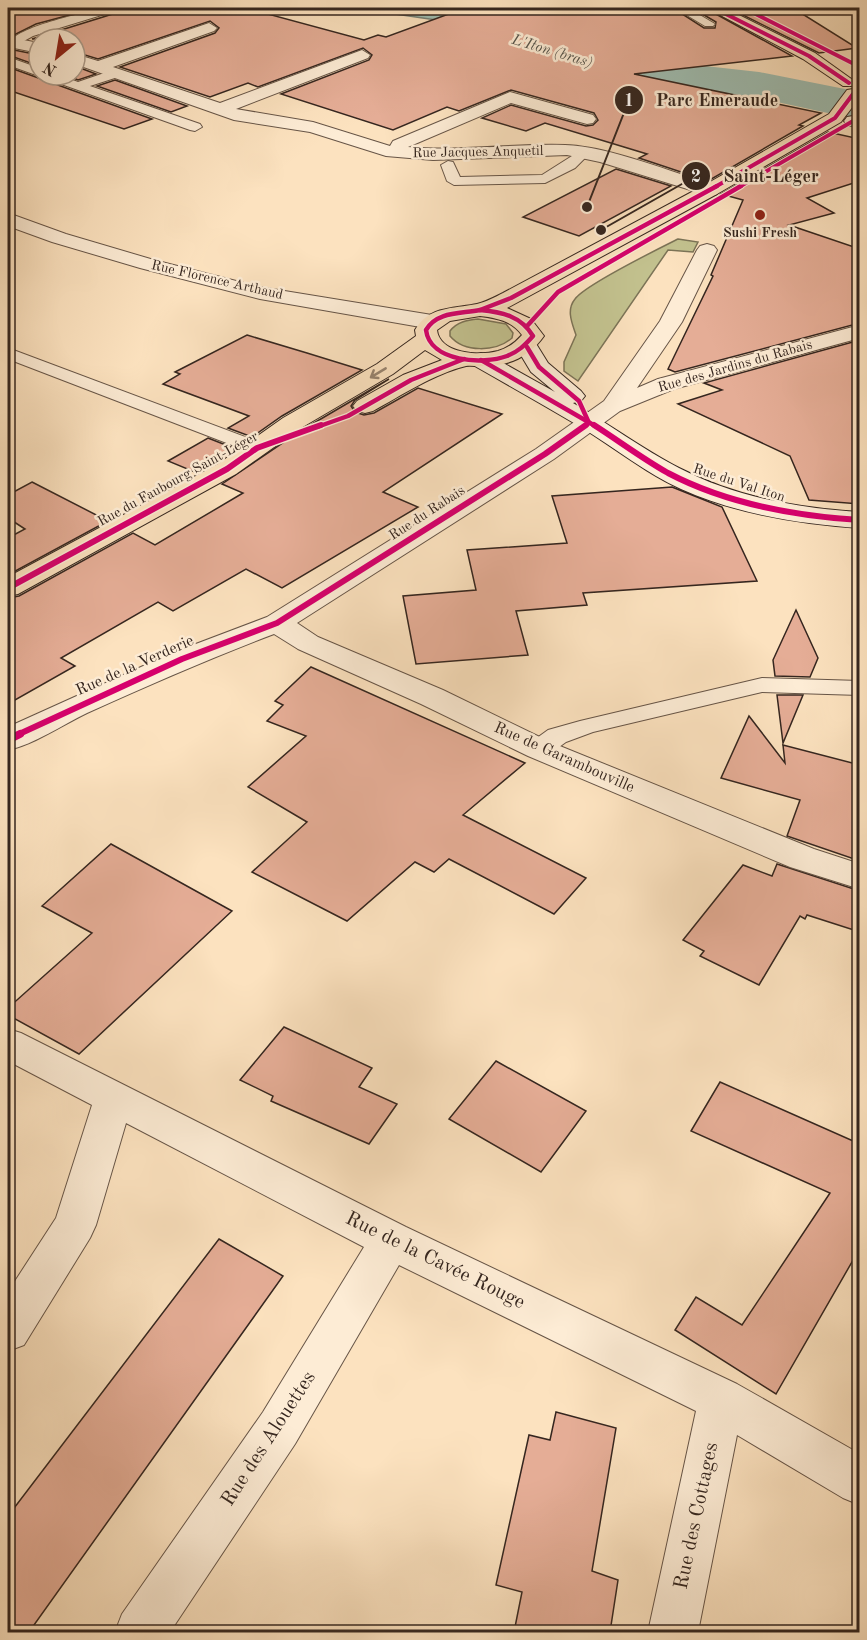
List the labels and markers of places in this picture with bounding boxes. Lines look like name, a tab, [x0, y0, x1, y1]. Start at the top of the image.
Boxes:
callout: Parc Emeraude	[614, 82, 790, 118]
callout: Saint-Léger	[681, 158, 831, 194]
marker: Sushi Fresh	[753, 208, 767, 222]
place label: Sushi Fresh	[723, 226, 797, 240]

